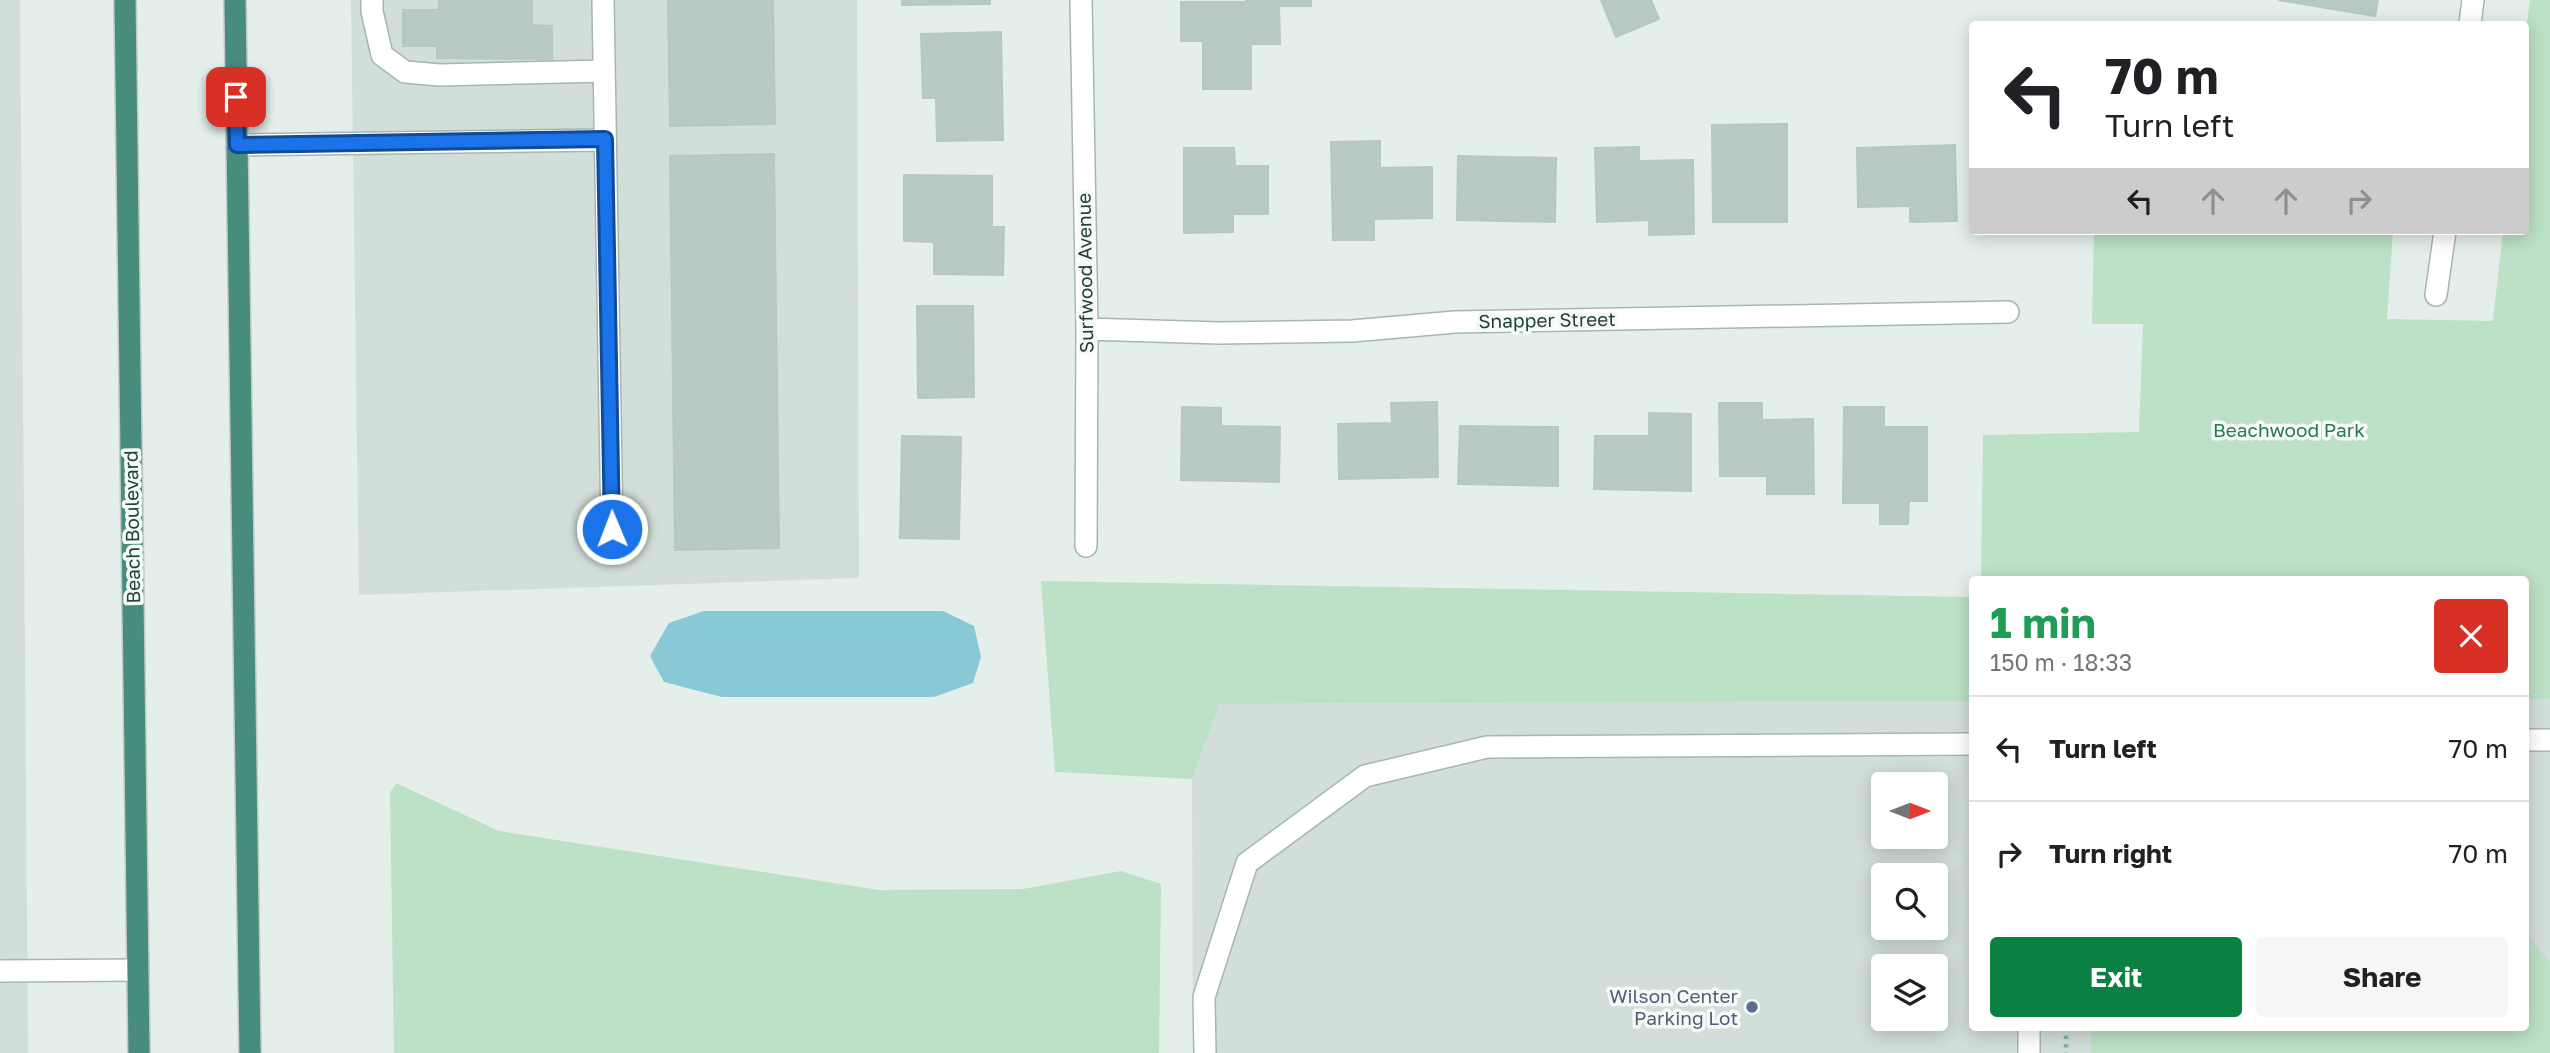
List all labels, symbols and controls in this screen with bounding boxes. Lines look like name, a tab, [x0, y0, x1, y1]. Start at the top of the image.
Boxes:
text: 70 m	[2105, 46, 2219, 105]
icon: left	[1990, 49, 2081, 140]
pin	[206, 67, 266, 127]
icon: arrive	[217, 78, 255, 116]
text: Turn left	[2105, 106, 2234, 144]
icon: left	[2121, 182, 2159, 220]
icon: ahead	[2194, 182, 2232, 220]
icon: ahead	[2267, 182, 2305, 220]
icon: right	[2340, 182, 2378, 220]
street label: Surfwood Avenue	[1072, 193, 1097, 353]
street label: Snapper Street	[1478, 307, 1616, 332]
park label: Beachwood Park	[2213, 418, 2365, 441]
street label: Beach Boulevard	[119, 450, 144, 604]
position arrow	[575, 492, 649, 566]
text: 1 min	[1990, 597, 2096, 647]
button: close	[2434, 599, 2508, 673]
text: 150 m · 18:33	[1990, 648, 2132, 676]
icon: left	[1990, 730, 2028, 768]
text: Turn left	[2049, 733, 2157, 764]
text: 70 m	[2449, 733, 2508, 764]
north arrow	[1871, 772, 1948, 849]
map controls	[1871, 772, 1948, 1031]
icon: right	[1990, 835, 2028, 873]
text: Turn right	[2049, 838, 2172, 869]
text: 70 m	[2449, 838, 2508, 869]
button: search	[1871, 863, 1948, 940]
button: Exit	[1990, 937, 2242, 1017]
button: Share	[2256, 937, 2508, 1017]
button: layers	[1871, 954, 1948, 1031]
place label: Wilson Center Parking Lot	[1609, 984, 1739, 1029]
marker: Wilson Center Parking Lot	[1744, 999, 1760, 1015]

